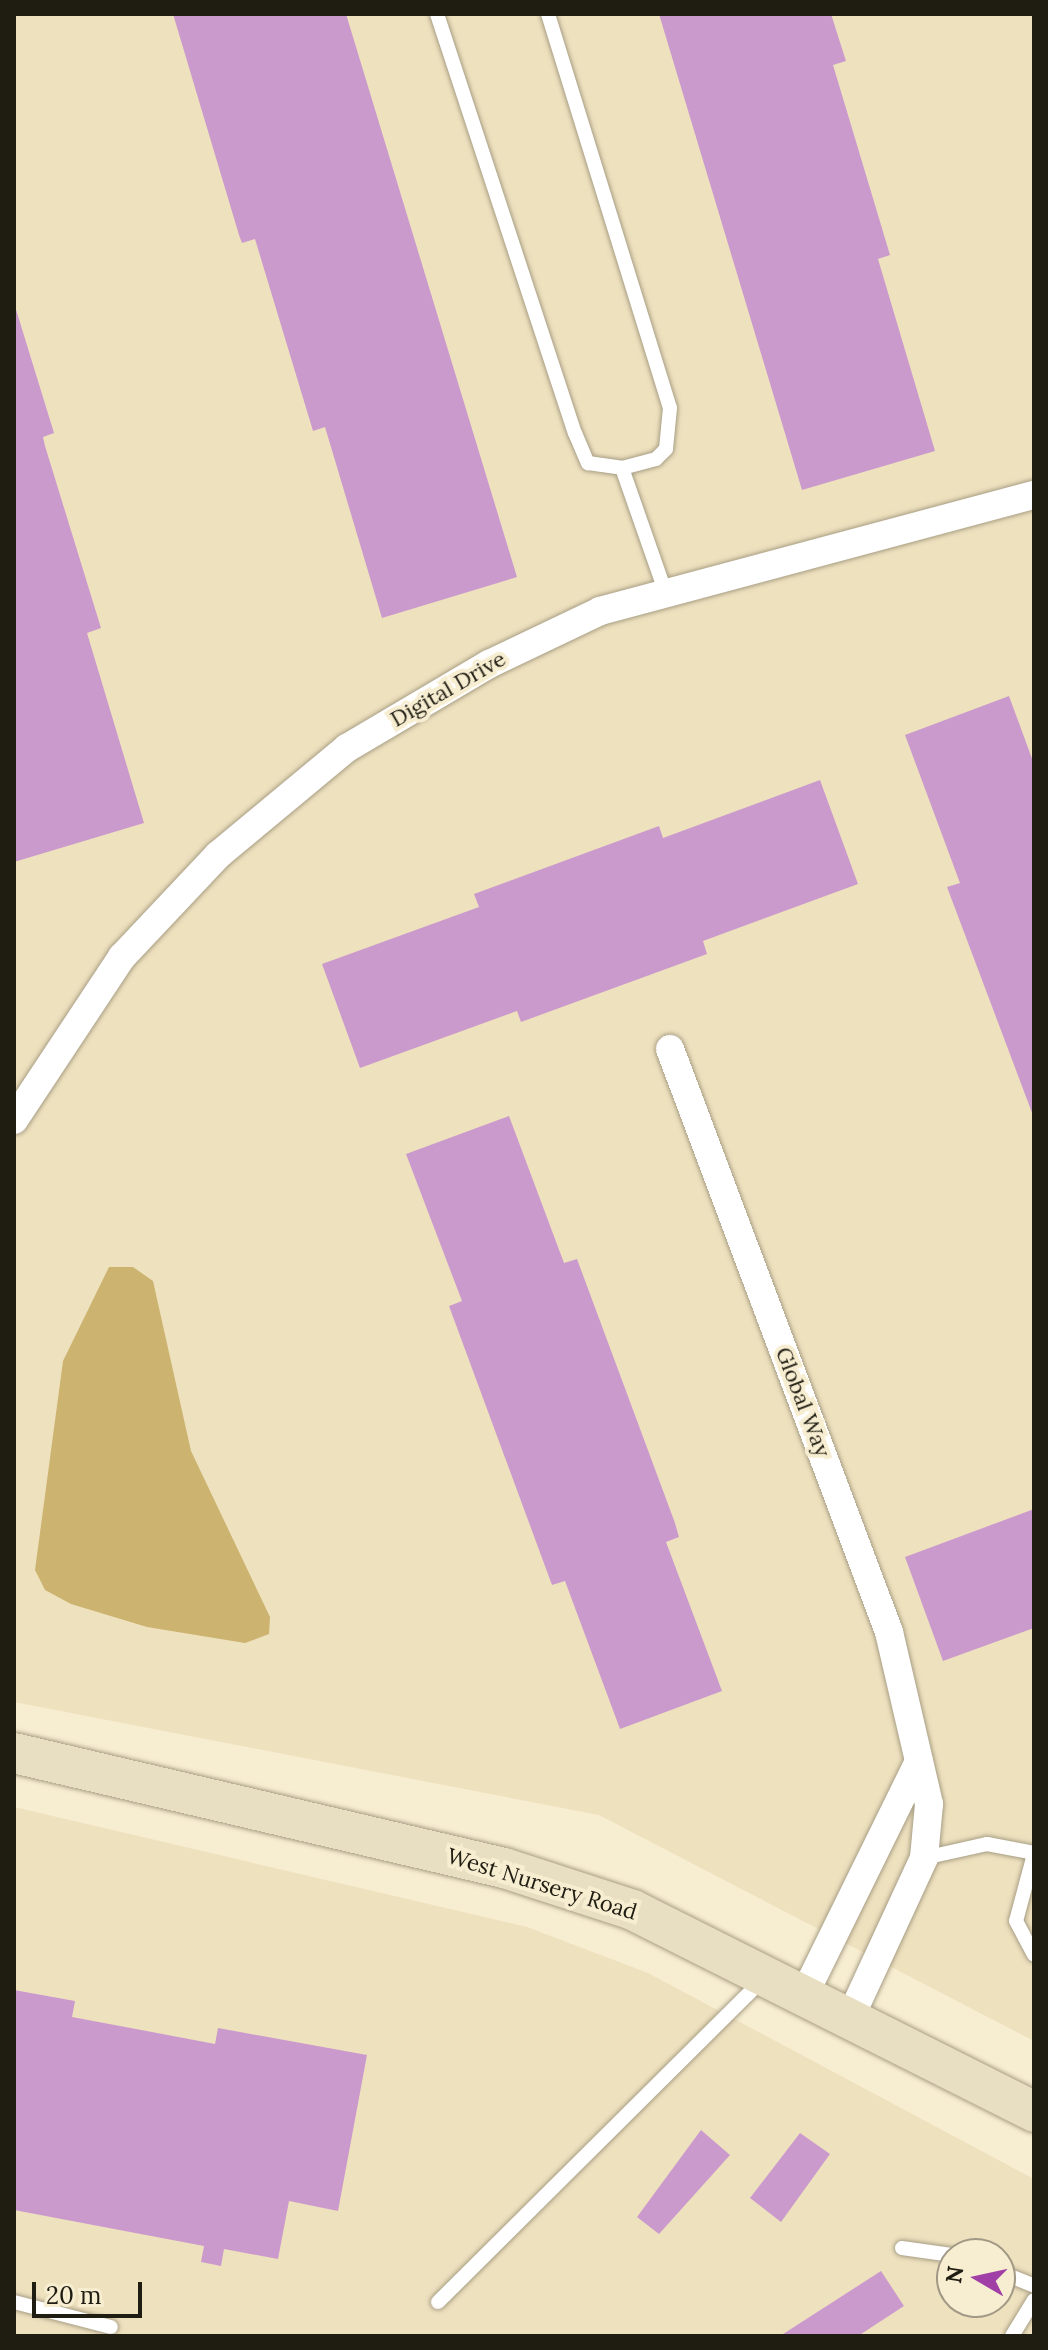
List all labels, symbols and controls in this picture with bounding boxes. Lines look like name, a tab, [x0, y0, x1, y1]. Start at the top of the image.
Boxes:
street label: Digital Drive	[386, 645, 510, 733]
street label: Global Way	[770, 1343, 836, 1461]
street label: West Nursery Road	[444, 1843, 640, 1925]
north arrow	[936, 2238, 1016, 2318]
text: N	[939, 2264, 969, 2285]
scale bar	[36, 2266, 146, 2316]
text: 20 m	[46, 2280, 102, 2311]

